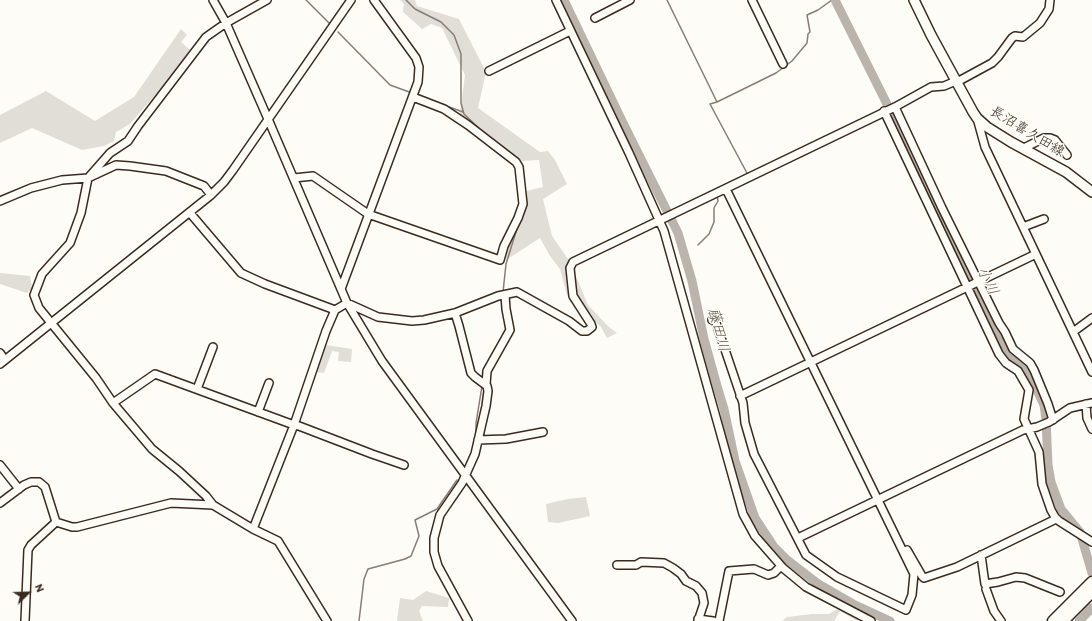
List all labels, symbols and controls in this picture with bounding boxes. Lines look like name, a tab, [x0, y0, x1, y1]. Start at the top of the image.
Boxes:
street label: 長沼喜久田線	[987, 103, 1067, 161]
water label: 小川	[972, 264, 1002, 298]
water label: 藤田川	[703, 306, 733, 354]
north arrow	[8, 573, 48, 613]
text: N	[32, 582, 47, 594]

